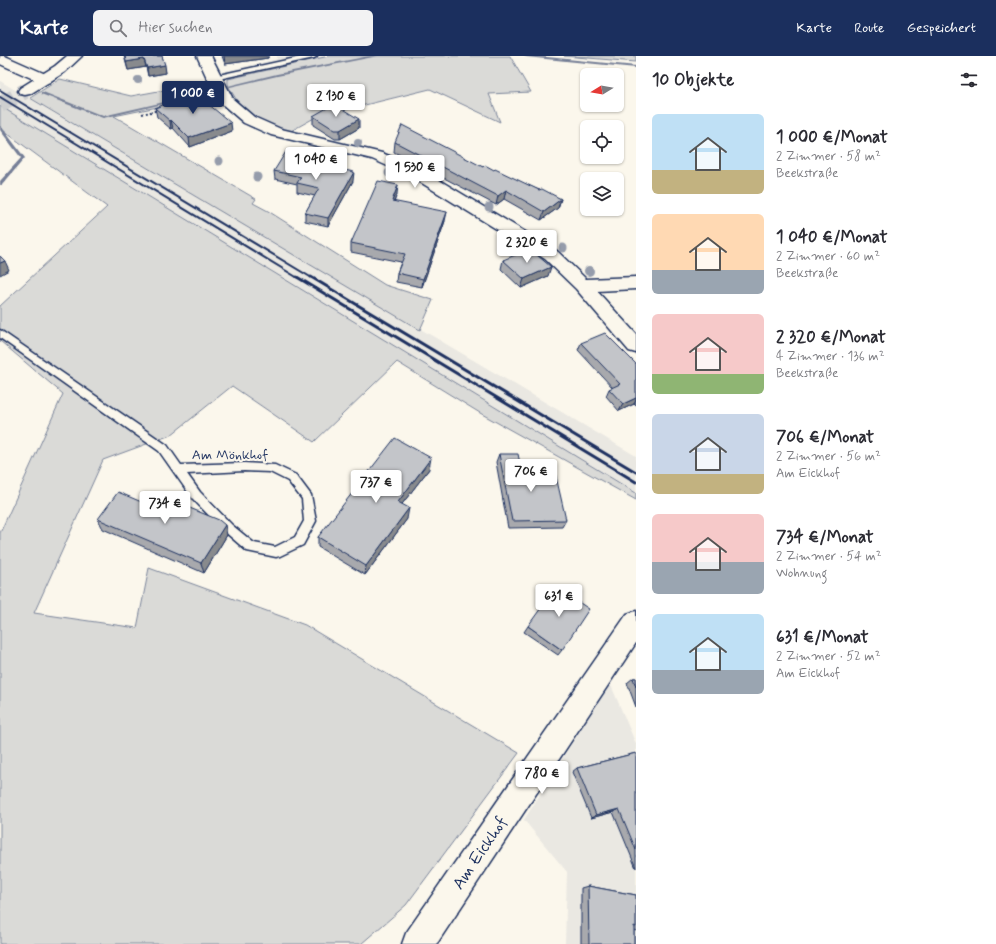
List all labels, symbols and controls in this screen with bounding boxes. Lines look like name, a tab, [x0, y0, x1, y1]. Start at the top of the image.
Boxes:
search box	[93, 10, 373, 46]
text: Karte	[20, 16, 69, 41]
icon: search	[107, 17, 129, 39]
text: Hier suchen	[139, 18, 213, 38]
text: Karte	[796, 19, 832, 37]
text: Route	[854, 19, 885, 37]
text: Gespeichert	[907, 19, 976, 37]
north arrow	[580, 68, 624, 112]
map controls	[580, 68, 624, 216]
text: 10 Objekte	[652, 69, 734, 91]
icon: filters	[958, 69, 980, 91]
pin: 1 000 €	[156, 81, 230, 115]
pin: 2 130 €	[299, 84, 373, 118]
text: 1 000 €	[171, 85, 215, 102]
text: 2 130 €	[316, 88, 356, 105]
button: locate	[580, 120, 624, 164]
text: 1 000 €/Monat	[776, 126, 888, 148]
icon: home	[684, 130, 732, 178]
pin: 1 040 €	[279, 147, 353, 181]
text: 2 Zimmer · 58 m²	[776, 148, 881, 165]
text: 1 040 €	[294, 151, 338, 168]
pin: 1 530 €	[378, 155, 452, 189]
text: 1 530 €	[395, 159, 435, 176]
text: Beekstraße	[776, 165, 839, 182]
button: layers	[580, 172, 624, 216]
text: 1 040 €/Monat	[776, 226, 888, 248]
pin: 2 320 €	[490, 230, 564, 264]
icon: home	[684, 230, 732, 278]
text: 2 320 €	[506, 234, 548, 251]
text: 2 Zimmer · 60 m²	[776, 248, 880, 265]
text: Beekstraße	[776, 265, 839, 282]
text: 2 320 €/Monat	[776, 326, 886, 348]
icon: home	[684, 330, 732, 378]
text: 4 Zimmer · 136 m²	[776, 348, 884, 365]
text: Beekstraße	[776, 365, 839, 382]
text: 706 €/Monat	[776, 426, 874, 448]
icon: home	[684, 430, 732, 478]
street label: Am Mönkhof	[192, 446, 268, 464]
text: 2 Zimmer · 56 m²	[776, 448, 881, 465]
pin: 706 €	[503, 459, 559, 493]
text: 706 €	[514, 463, 548, 480]
text: Am Eickhof	[776, 465, 840, 482]
pin: 737 €	[348, 470, 404, 504]
text: 737 €	[360, 474, 392, 491]
pin: 734 €	[137, 491, 193, 525]
text: 734 €	[148, 495, 182, 512]
text: 734 €/Monat	[776, 526, 874, 548]
icon: home	[684, 530, 732, 578]
text: 2 Zimmer · 54 m²	[776, 548, 882, 565]
text: Wohnung	[776, 565, 827, 582]
pin: 631 €	[531, 584, 587, 618]
text: 631 €	[544, 588, 574, 605]
text: 631 €/Monat	[776, 626, 869, 648]
icon: home	[684, 630, 732, 678]
text: 2 Zimmer · 52 m²	[776, 648, 880, 665]
text: Am Eickhof	[776, 665, 840, 682]
pin: 780 €	[514, 761, 570, 795]
text: 780 €	[525, 765, 559, 782]
street label: Am Eickhof	[447, 812, 513, 894]

